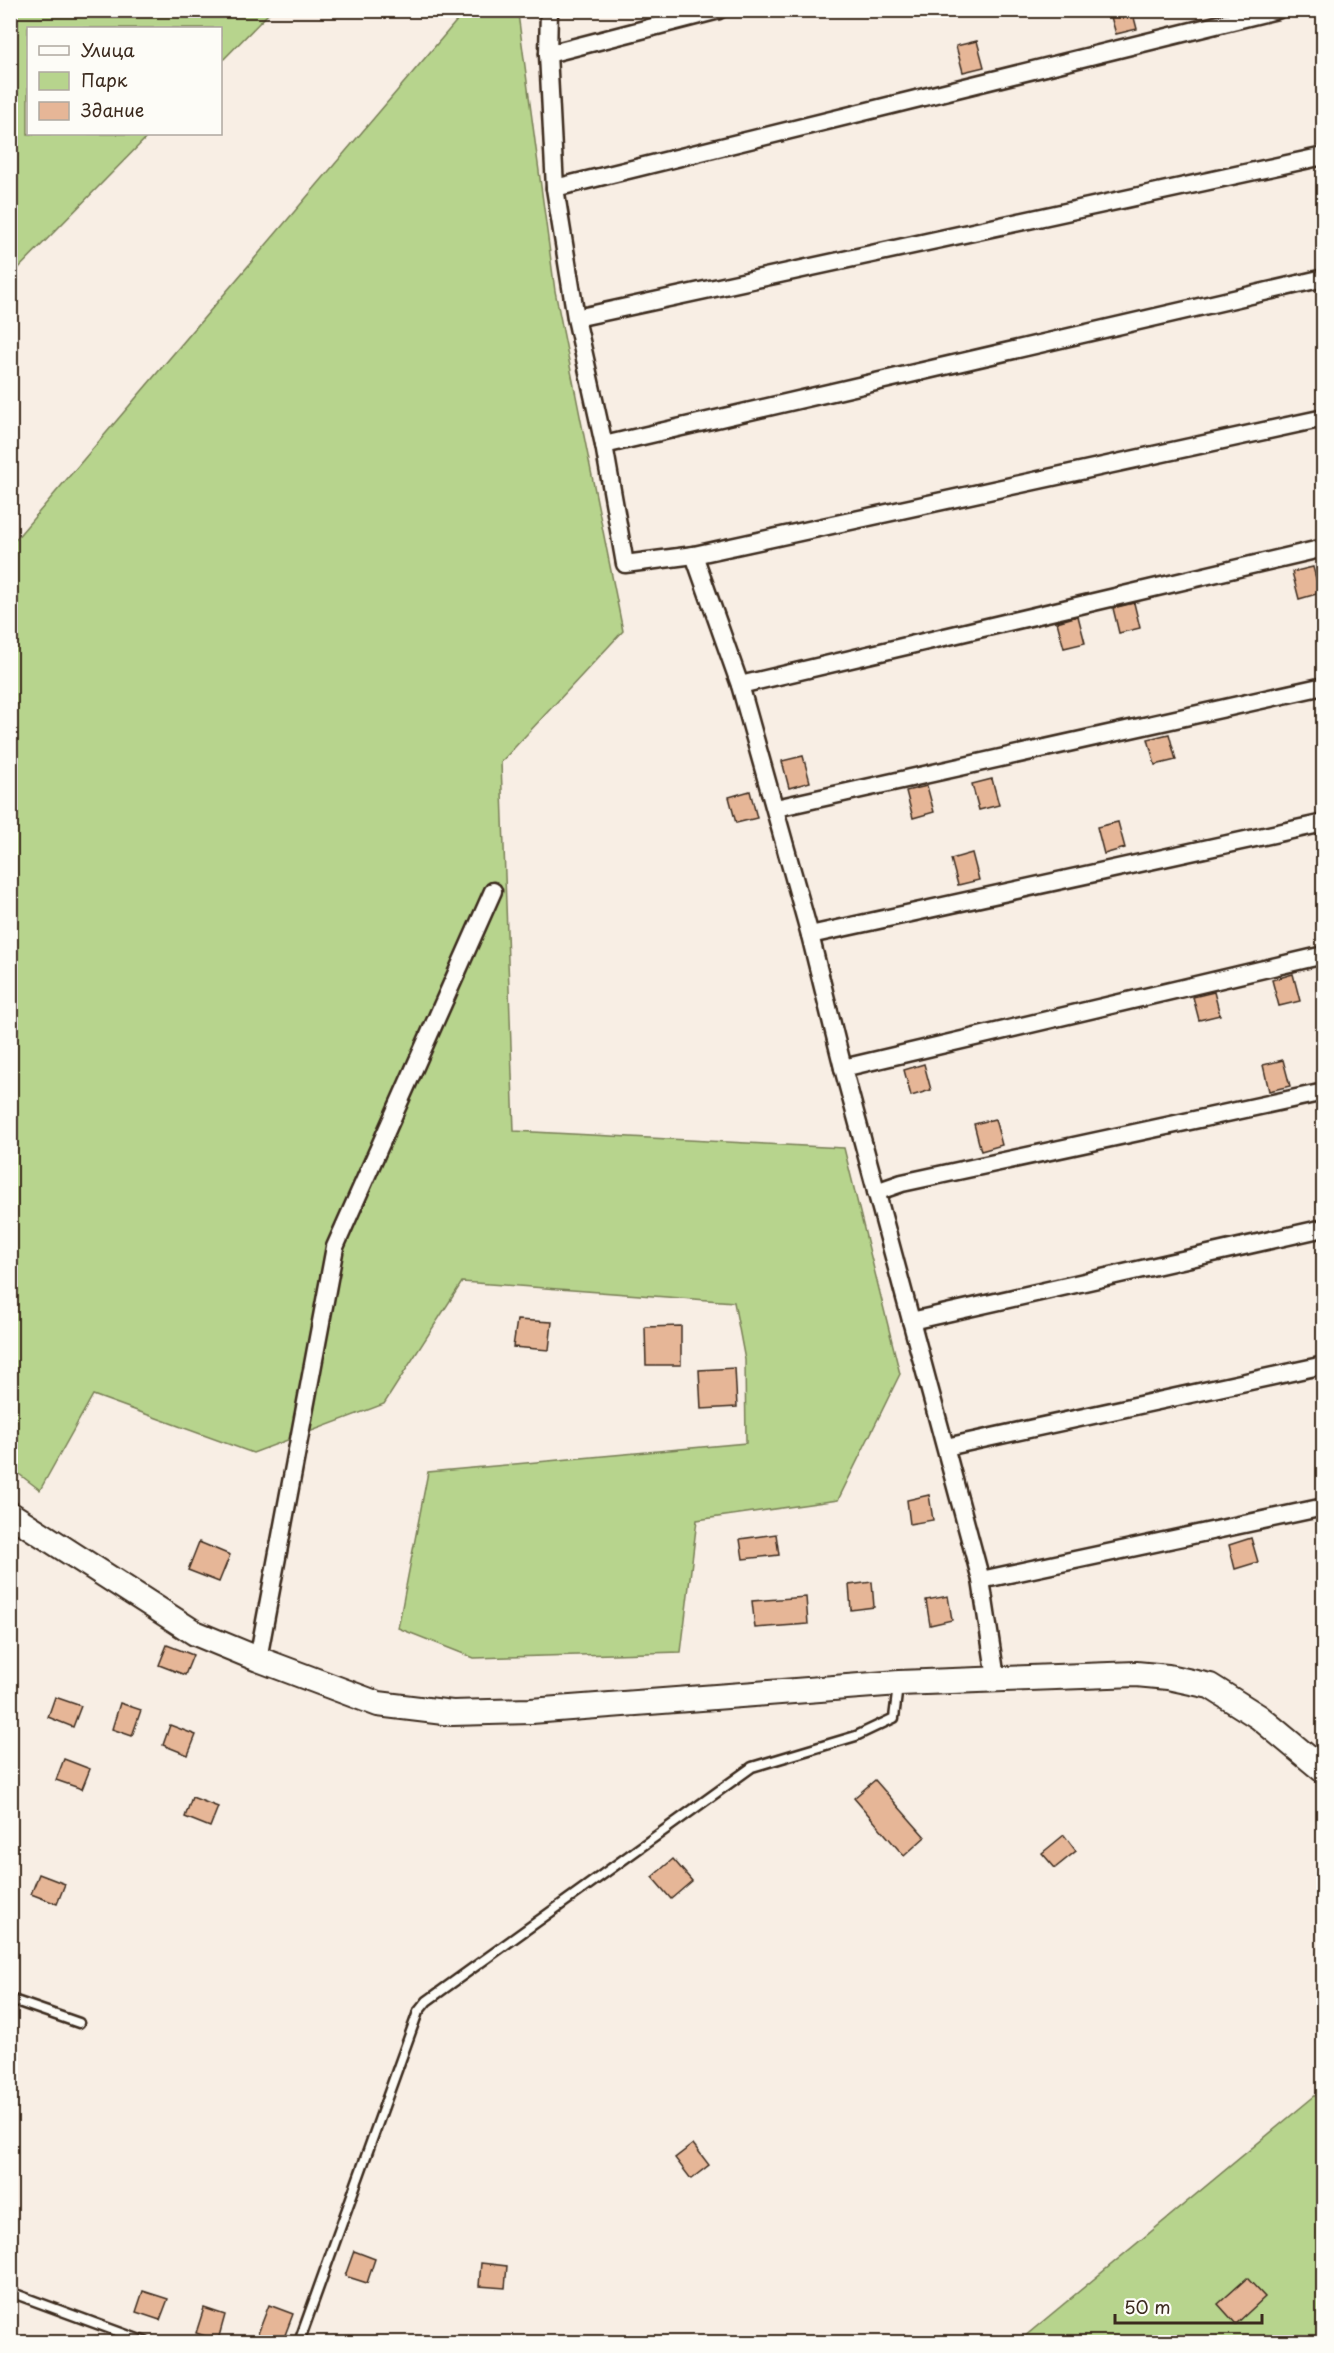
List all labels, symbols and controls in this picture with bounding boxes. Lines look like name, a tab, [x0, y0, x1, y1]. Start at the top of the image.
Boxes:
legend	[27, 27, 222, 135]
text: Улица	[81, 36, 135, 63]
text: Парк	[81, 66, 128, 93]
text: Здание	[81, 96, 144, 123]
scale bar	[1115, 2287, 1262, 2325]
text: 50 m	[1124, 2293, 1171, 2320]

